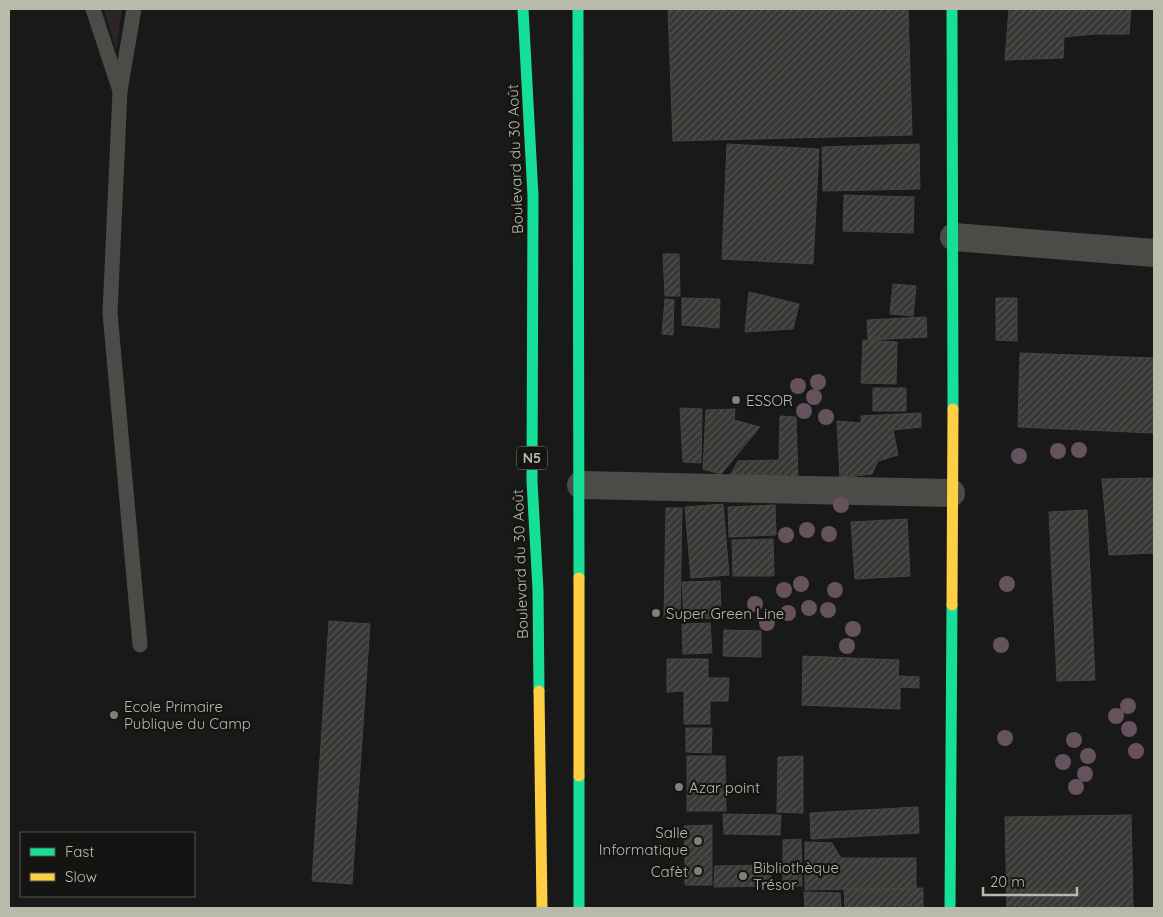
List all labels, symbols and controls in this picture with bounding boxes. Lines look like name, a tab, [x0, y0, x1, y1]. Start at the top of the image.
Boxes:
street label: Boulevard du 30 Août	[503, 84, 527, 234]
place label: ESSOR	[746, 391, 793, 410]
marker: ESSOR	[730, 394, 742, 406]
road number: N5	[517, 446, 547, 469]
street label: Boulevard du 30 Août	[508, 489, 532, 639]
place label: Super Green Line	[666, 604, 784, 623]
marker: Super Green Line	[650, 607, 662, 619]
place label: Ecole Primaire Publique du Camp	[124, 697, 251, 733]
marker: Ecole Primaire Publique du Camp	[108, 709, 120, 721]
place label: Azar point	[689, 778, 760, 797]
marker: Azar point	[673, 781, 685, 793]
place label: Salle Informatique	[599, 823, 688, 859]
legend	[20, 832, 195, 897]
marker: Salle Informatique	[692, 835, 704, 847]
text: Fast	[65, 842, 94, 861]
place label: Bibliothèque Trésor	[753, 858, 839, 894]
place label: Cafèt	[651, 862, 688, 881]
scale bar	[983, 864, 1077, 896]
marker: Cafèt	[692, 865, 704, 877]
text: Slow	[65, 867, 97, 886]
marker: Bibliothèque Trésor	[737, 870, 749, 882]
text: 20 m	[990, 872, 1025, 891]

